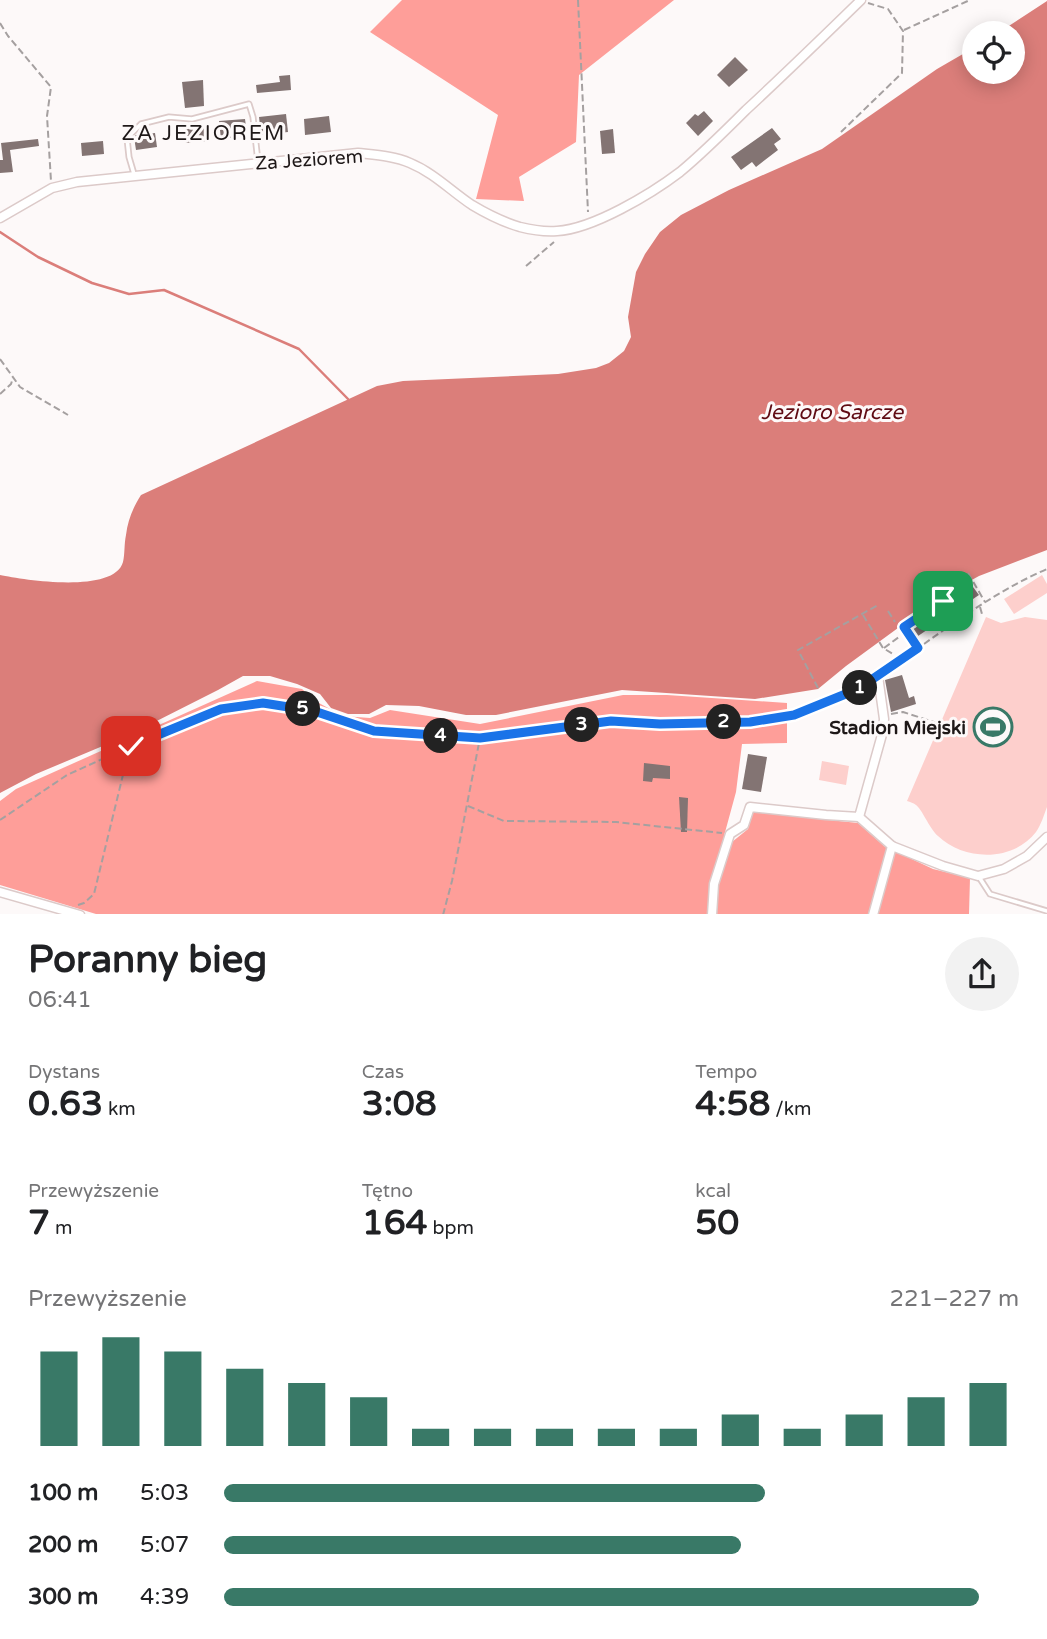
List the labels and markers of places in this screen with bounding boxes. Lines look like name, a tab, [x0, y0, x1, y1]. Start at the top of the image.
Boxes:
pin	[913, 571, 973, 631]
pin: 1	[842, 670, 878, 706]
pin: 5	[286, 692, 320, 726]
pin: 2	[706, 704, 742, 740]
sports icon: Stadion Miejski	[972, 706, 1014, 748]
pin: 3	[564, 708, 600, 742]
pin	[101, 716, 161, 776]
place label: Stadion Miejski	[829, 717, 966, 740]
pin: 4	[424, 718, 458, 754]

